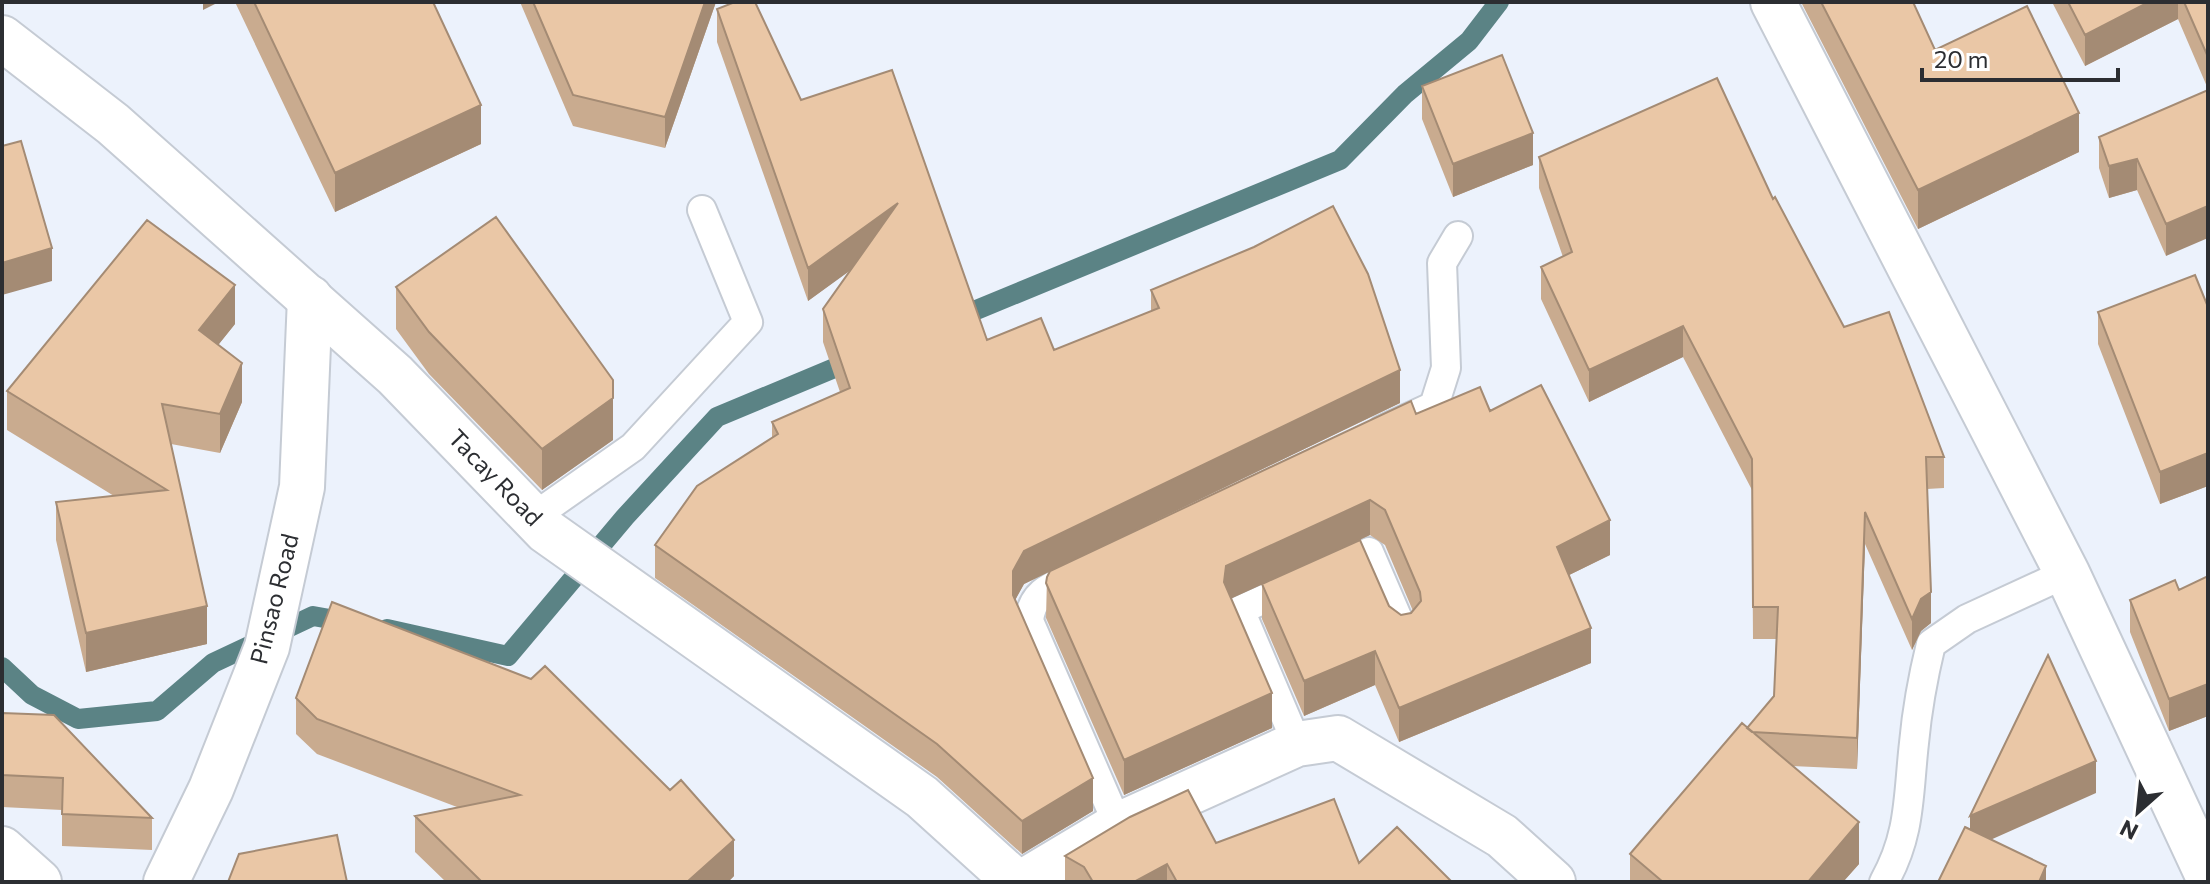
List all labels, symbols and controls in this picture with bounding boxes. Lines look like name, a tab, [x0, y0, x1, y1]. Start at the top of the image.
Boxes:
scale bar	[1922, 32, 2118, 82]
text: 20 m	[1934, 44, 1988, 73]
street label: Tacay Road	[443, 423, 549, 531]
street label: Pinsao Road	[243, 530, 304, 667]
north arrow	[2098, 772, 2178, 852]
text: N	[2115, 814, 2142, 846]

